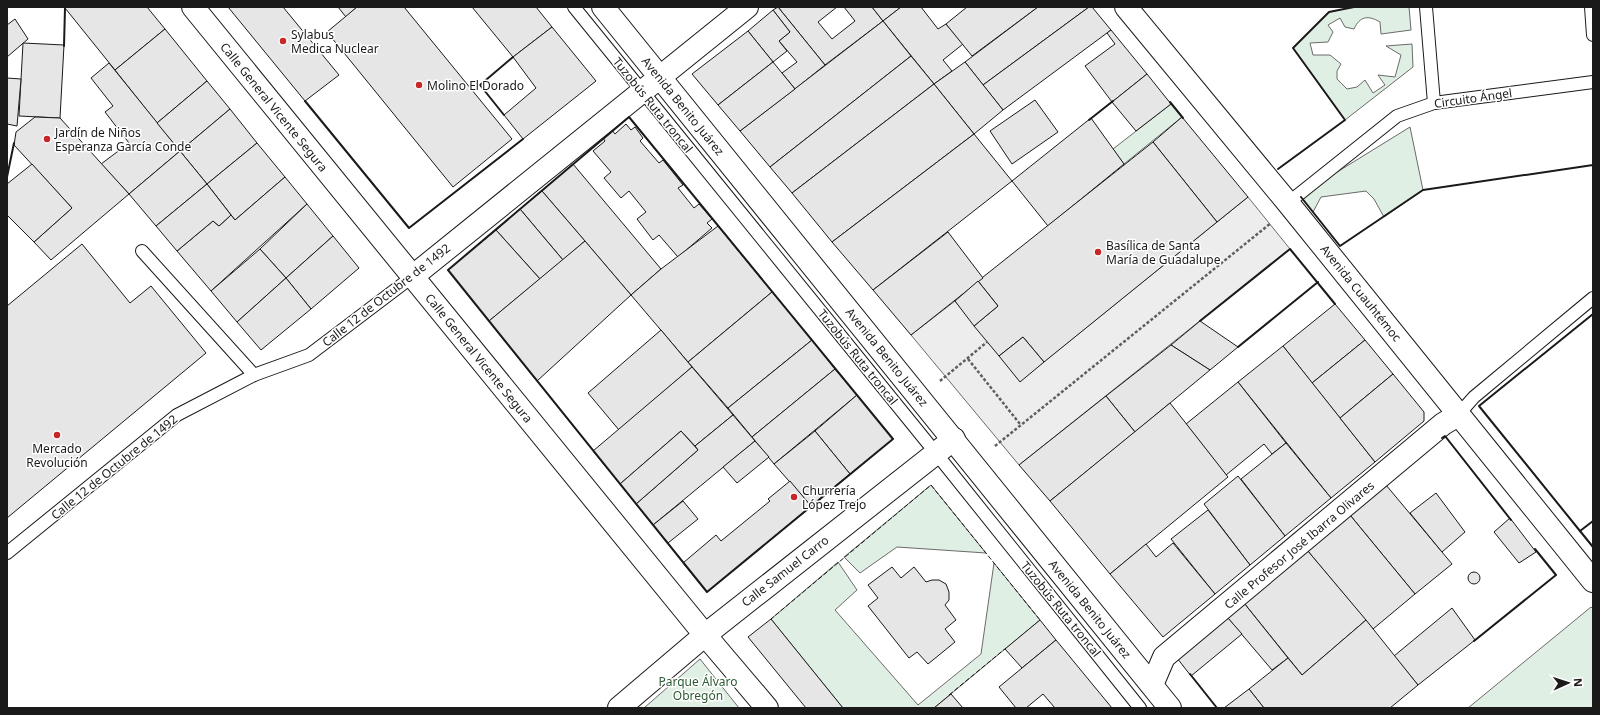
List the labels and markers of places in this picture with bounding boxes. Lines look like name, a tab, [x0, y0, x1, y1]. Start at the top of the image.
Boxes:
place label: Sylabus Medica Nuclear	[291, 26, 379, 57]
marker: Sylabus Medica Nuclear	[278, 36, 288, 46]
place label: Molino El Dorado	[427, 77, 524, 94]
marker: Molino El Dorado	[414, 80, 424, 90]
place label: Jardín de Niños Esperanza García Conde	[54, 124, 191, 155]
marker: Jardín de Niños Esperanza García Conde	[42, 134, 52, 144]
place label: Basílica de Santa María de Guadalupe	[1106, 237, 1221, 268]
marker: Basílica de Santa María de Guadalupe	[1093, 247, 1103, 257]
marker: Mercado Revolución	[52, 430, 62, 440]
place label: Mercado Revolución	[26, 440, 88, 471]
place label: Churrería López Trejo	[802, 482, 866, 513]
marker: Churrería López Trejo	[789, 492, 799, 502]

